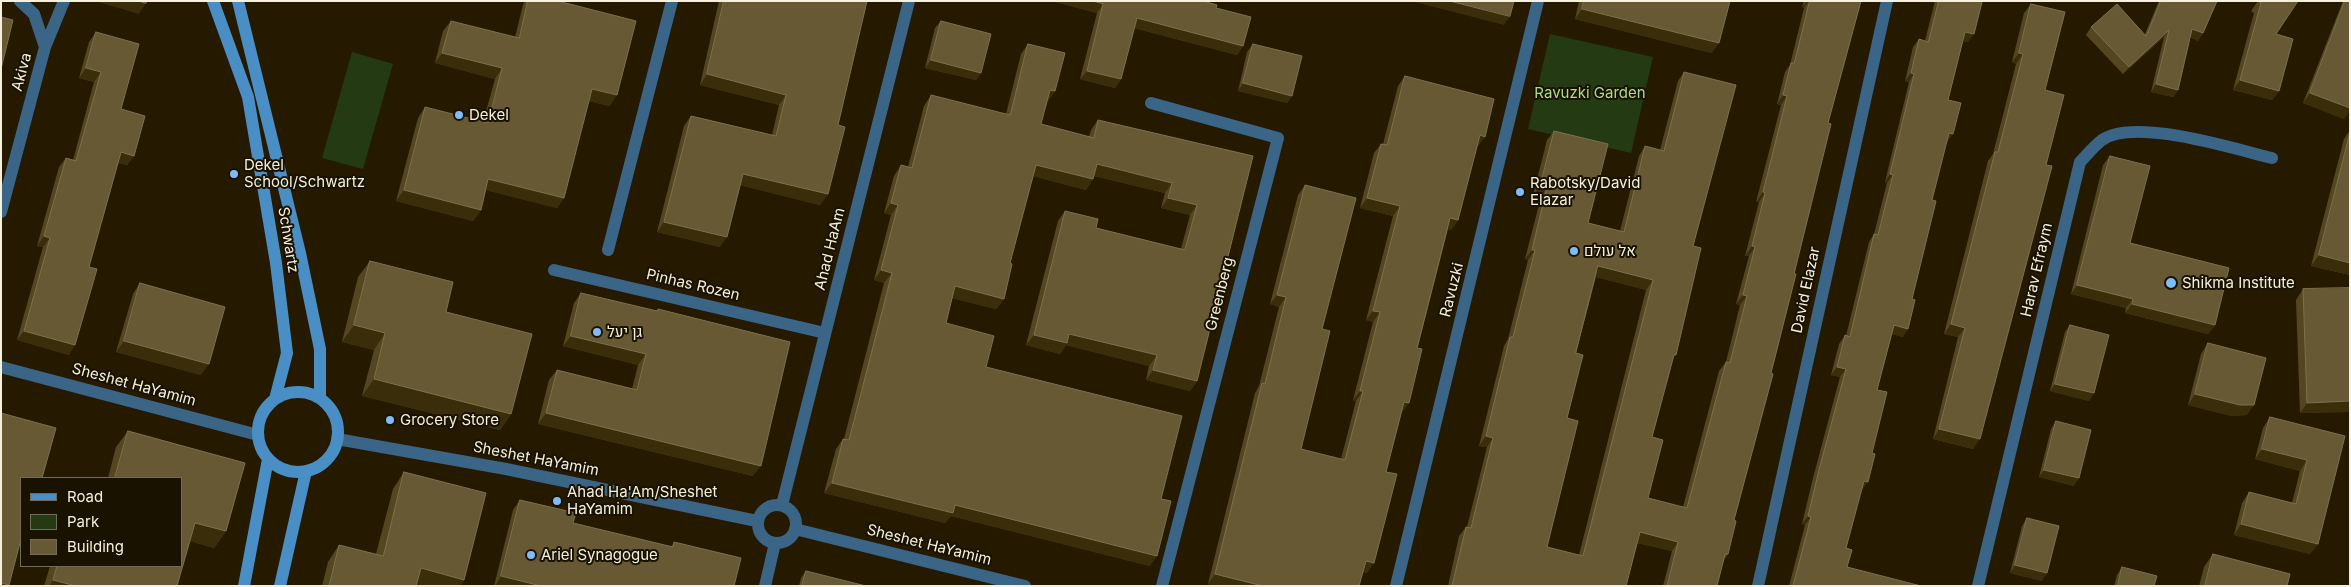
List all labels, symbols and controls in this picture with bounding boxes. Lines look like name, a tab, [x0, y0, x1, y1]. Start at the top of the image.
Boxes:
street label: Akiva	[8, 51, 36, 93]
park label: Ravuzki Garden	[1534, 84, 1646, 102]
place label: Dekel	[469, 106, 509, 124]
marker: Dekel	[453, 109, 465, 121]
place label: Dekel School/Schwartz	[244, 156, 365, 191]
marker: Dekel School/Schwartz	[228, 168, 240, 180]
place label: Rabotsky/David Elazar	[1530, 174, 1640, 209]
marker: Rabotsky/David Elazar	[1514, 186, 1526, 198]
street label: Schwartz	[274, 206, 302, 274]
street label: Ahad HaAm	[811, 206, 849, 292]
street label: Harav Efraym	[2017, 221, 2057, 319]
place label: אל עולם	[1584, 242, 1636, 260]
marker: אל עולם	[1568, 245, 1580, 257]
street label: David Elazar	[1788, 245, 1824, 335]
street label: Greenberg	[1202, 255, 1238, 333]
street label: Ravuzki	[1437, 261, 1467, 319]
street label: Pinhas Rozen	[645, 266, 741, 304]
place label: Shikma Institute	[2182, 274, 2295, 292]
marker: Shikma Institute	[2164, 276, 2178, 290]
place label: גן יעל	[607, 323, 642, 341]
marker: גן יעל	[591, 326, 603, 338]
street label: Sheshet HaYamim	[70, 360, 198, 410]
place label: Grocery Store	[400, 411, 499, 429]
marker: Grocery Store	[384, 414, 396, 426]
street label: Sheshet HaYamim	[472, 438, 600, 480]
legend	[20, 477, 182, 567]
place label: Ahad Ha'Am/Sheshet HaYamim	[567, 483, 717, 518]
text: Road	[67, 487, 103, 506]
marker: Ahad Ha'Am/Sheshet HaYamim	[551, 495, 563, 507]
text: Park	[67, 512, 99, 531]
street label: Sheshet HaYamim	[865, 521, 993, 569]
text: Building	[67, 537, 124, 556]
place label: Ariel Synagogue	[541, 546, 658, 564]
marker: Ariel Synagogue	[525, 549, 537, 561]

